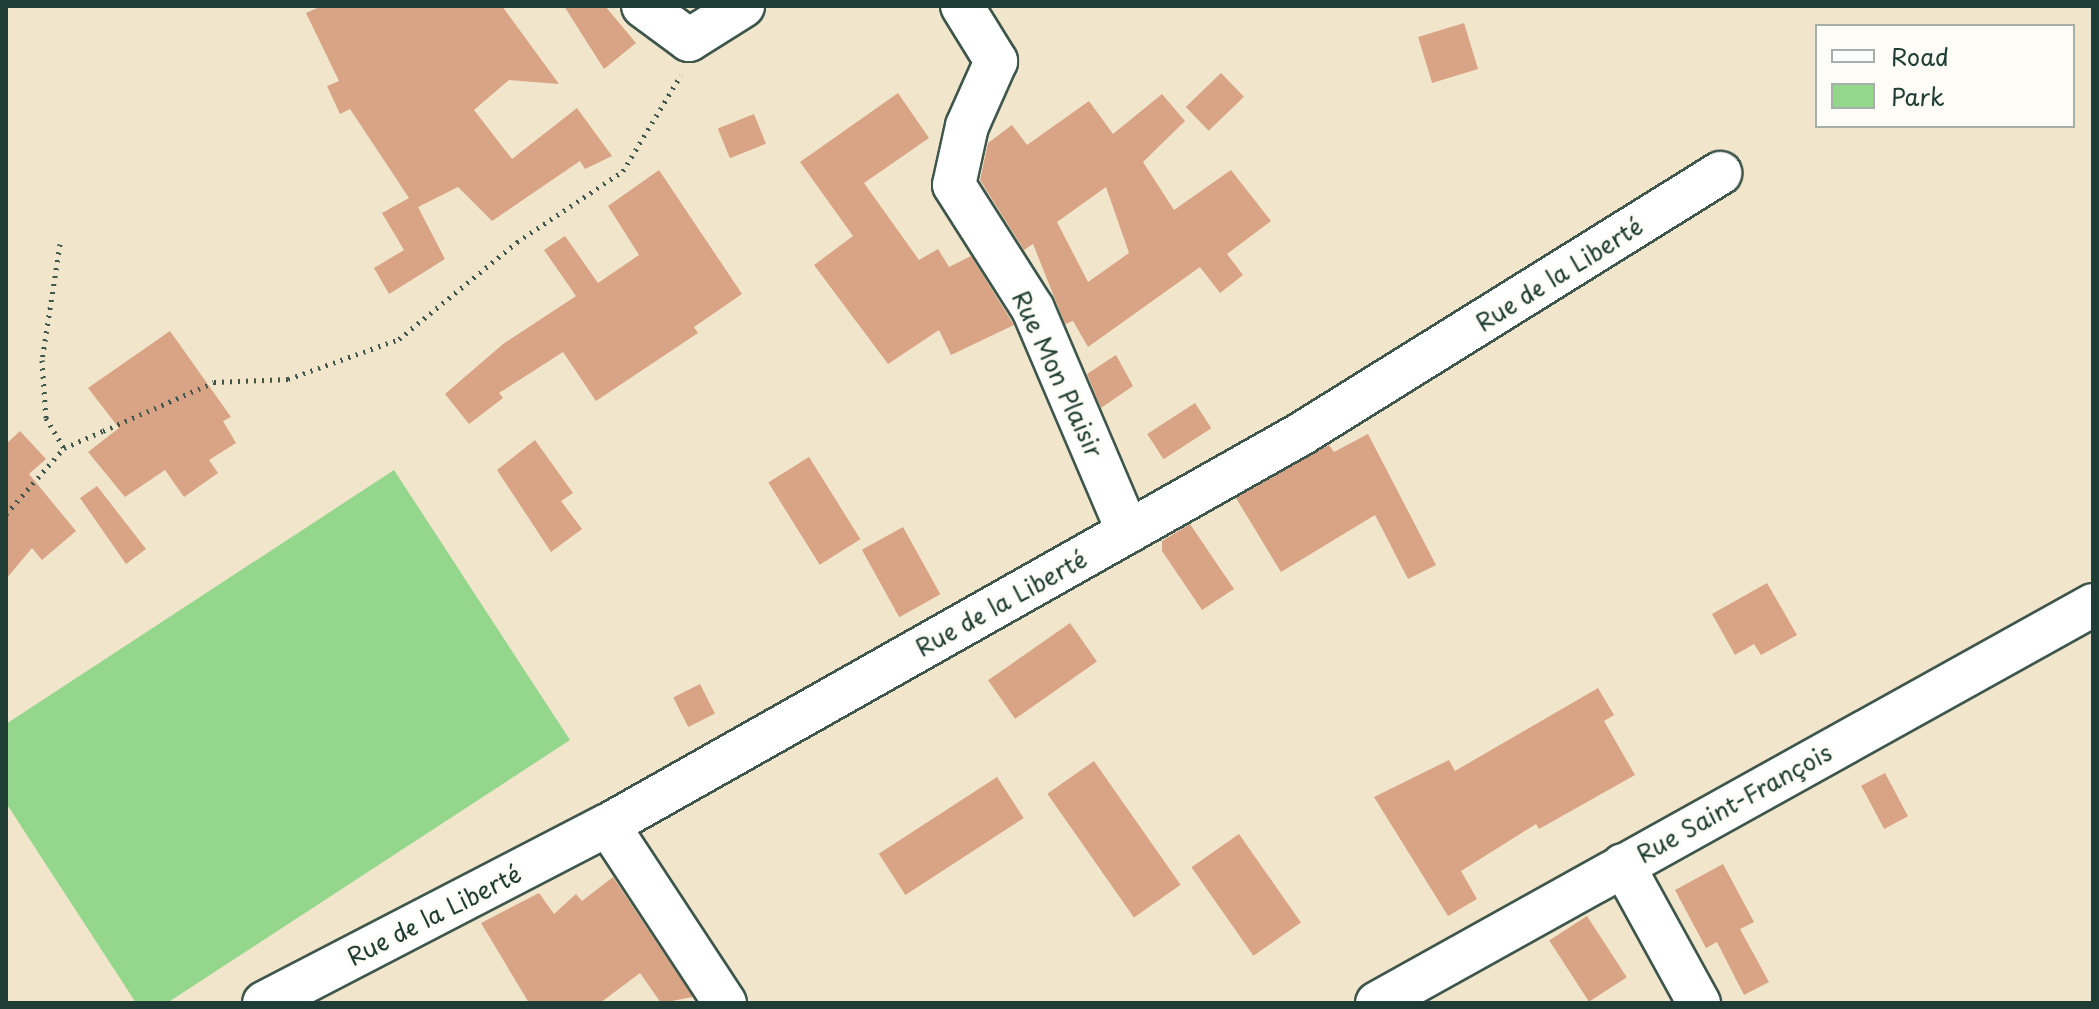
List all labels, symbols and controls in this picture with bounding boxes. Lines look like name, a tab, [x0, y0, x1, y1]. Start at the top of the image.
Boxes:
legend	[1815, 24, 2075, 128]
text: Road	[1891, 38, 1949, 74]
text: Park	[1891, 78, 1945, 114]
street label: Rue de la Liberté	[1468, 210, 1650, 338]
street label: Rue Mon Plaisir	[1007, 286, 1109, 462]
street label: Rue de la Liberté	[908, 543, 1094, 663]
street label: Rue Saint-François	[1631, 737, 1837, 869]
street label: Rue de la Liberté	[340, 858, 528, 972]

